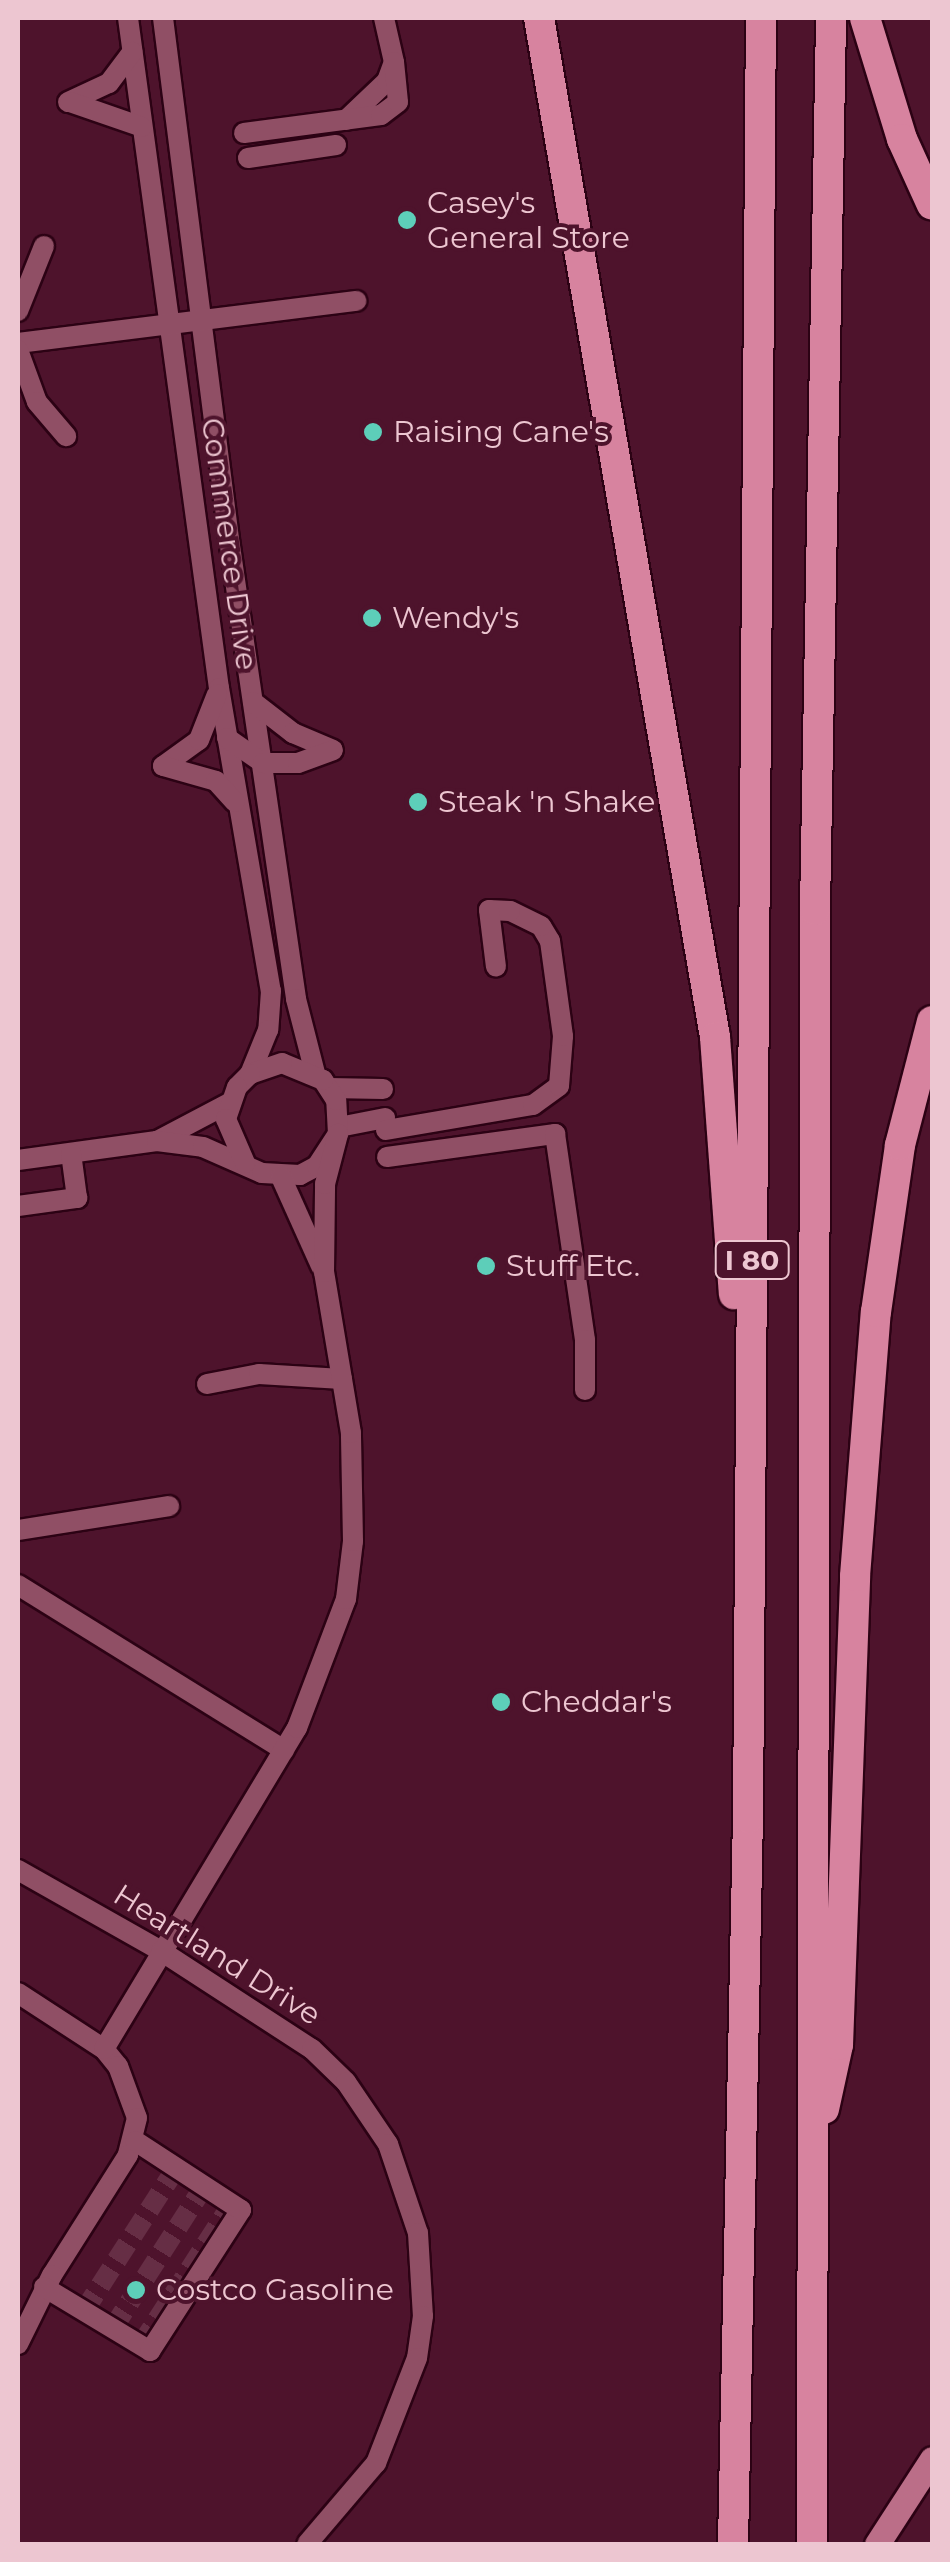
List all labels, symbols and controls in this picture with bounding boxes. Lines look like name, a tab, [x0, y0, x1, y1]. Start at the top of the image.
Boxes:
place label: Casey's General Store	[427, 185, 630, 256]
marker: Casey's General Store	[396, 209, 418, 231]
place label: Raising Cane's	[393, 414, 609, 450]
street label: Commerce Drive	[193, 416, 265, 672]
marker: Raising Cane's	[362, 421, 384, 443]
place label: Wendy's	[392, 600, 519, 636]
marker: Wendy's	[361, 607, 383, 629]
place label: Steak 'n Shake	[438, 784, 655, 820]
marker: Steak 'n Shake	[407, 791, 429, 813]
road number: I 80	[714, 1237, 790, 1283]
place label: Stuff Etc.	[506, 1248, 640, 1284]
marker: Stuff Etc.	[475, 1255, 497, 1277]
place label: Cheddar's	[521, 1684, 672, 1720]
marker: Cheddar's	[490, 1691, 512, 1713]
street label: Heartland Drive	[107, 1877, 327, 2033]
place label: Costco Gasoline	[156, 2272, 394, 2308]
marker: Costco Gasoline	[125, 2279, 147, 2301]

